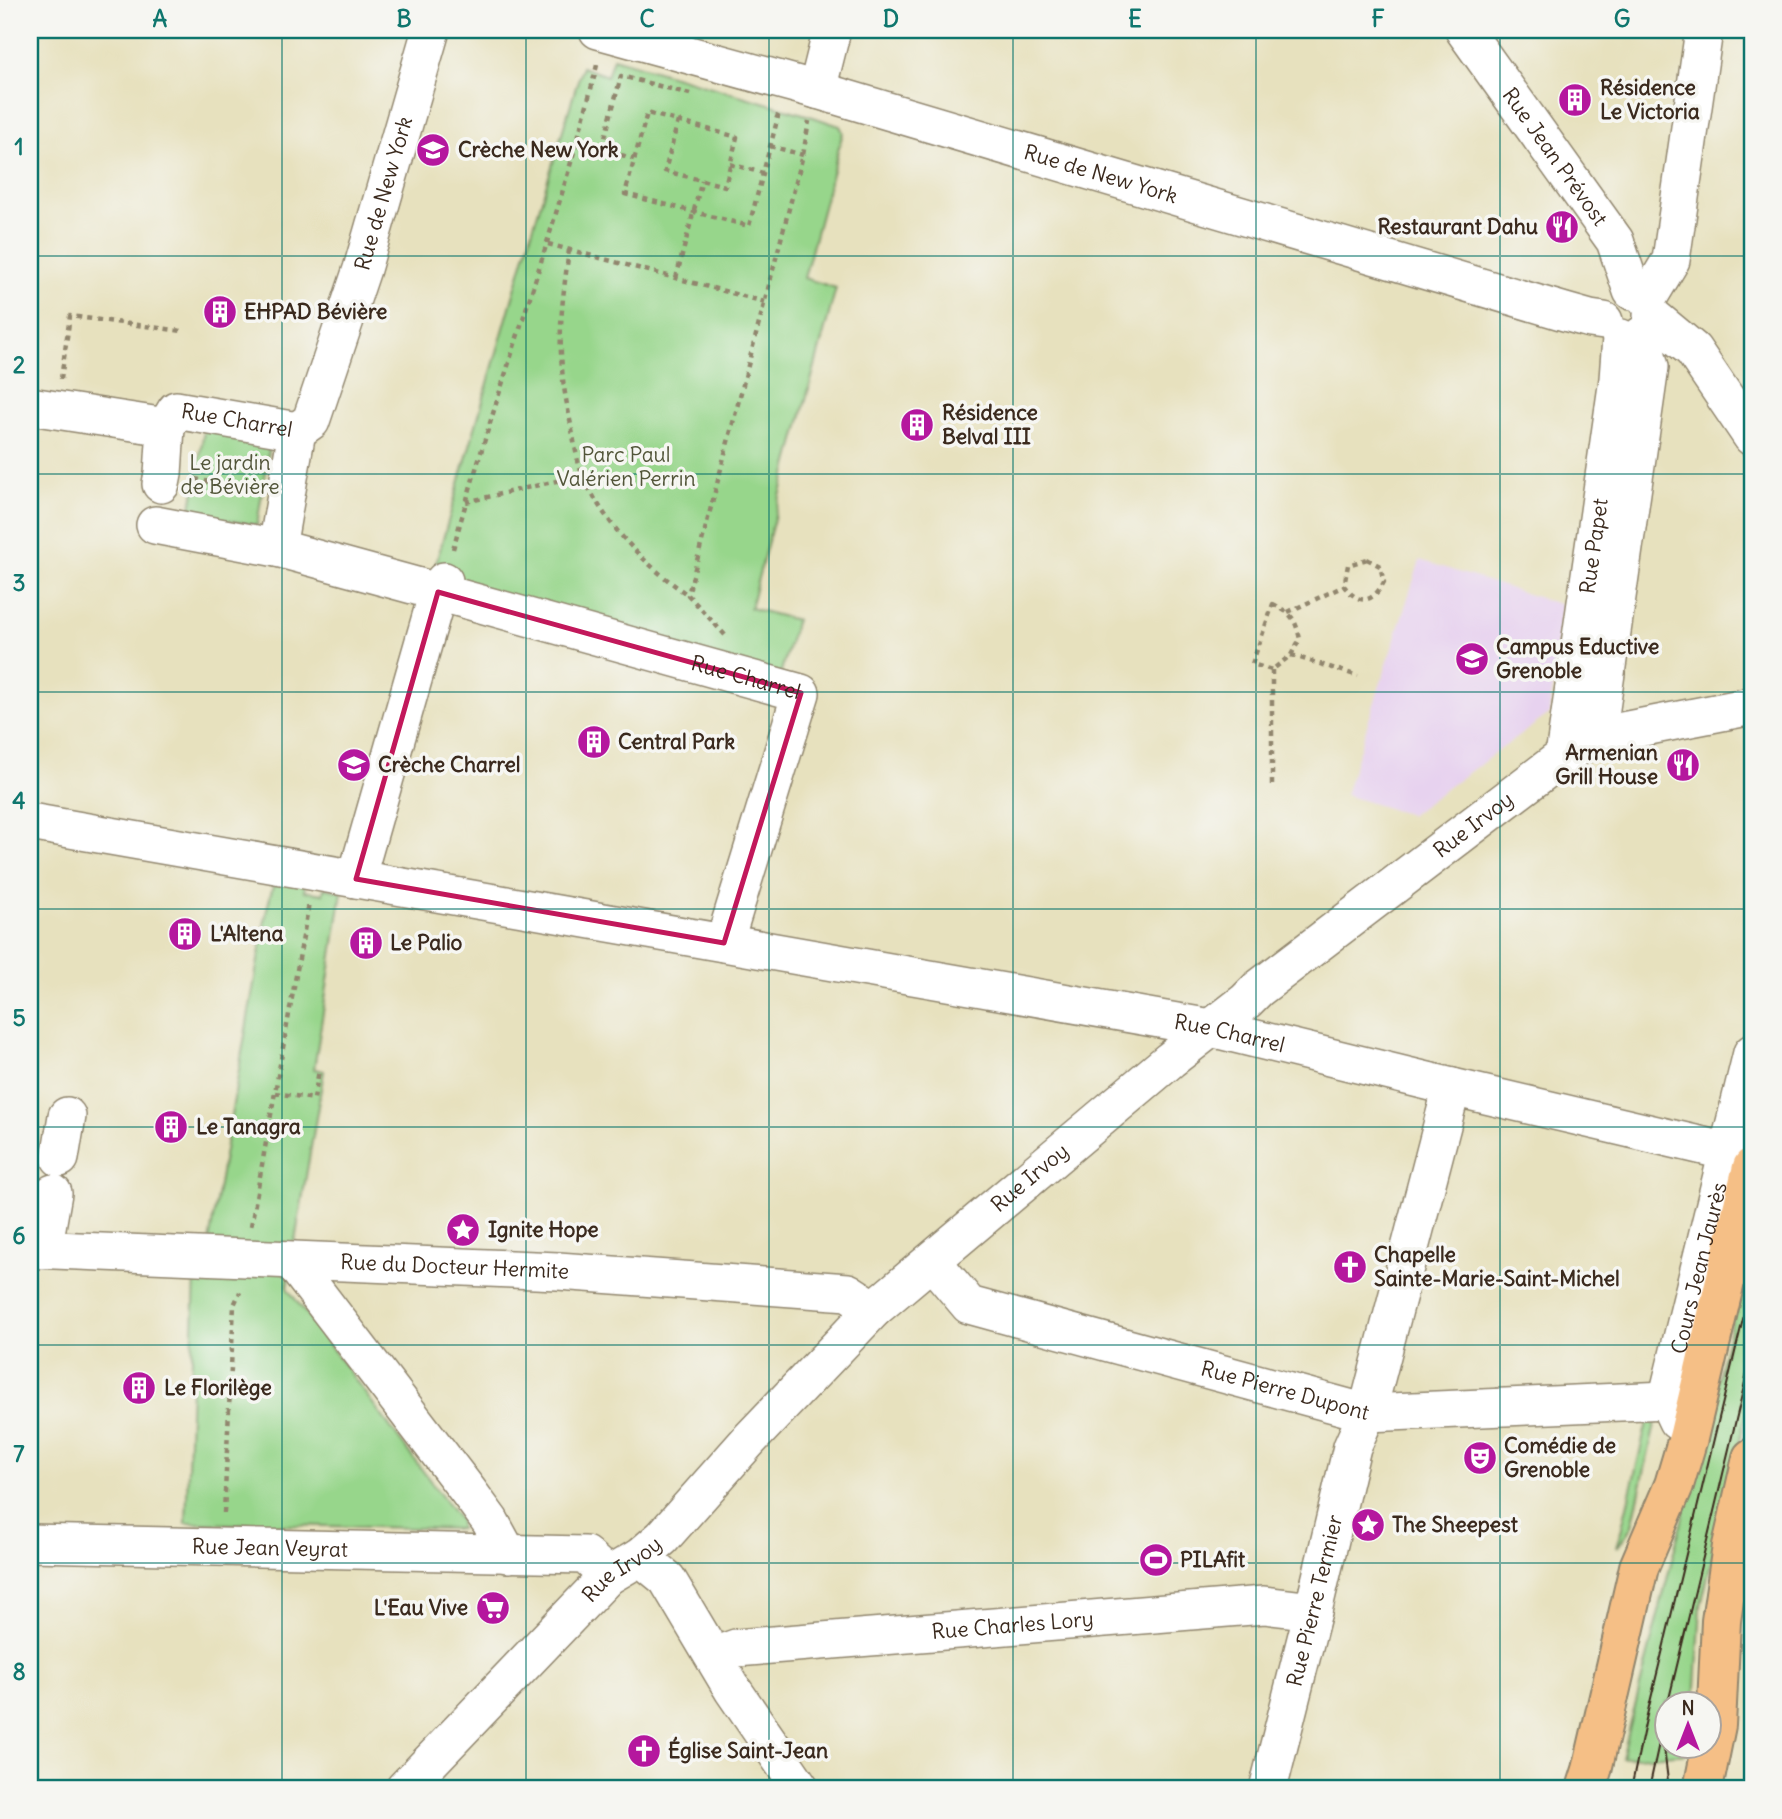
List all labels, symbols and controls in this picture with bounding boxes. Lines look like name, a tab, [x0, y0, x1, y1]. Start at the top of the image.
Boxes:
text: A	[153, 4, 168, 33]
text: B	[396, 4, 412, 33]
text: C	[639, 4, 655, 33]
text: D	[883, 4, 899, 33]
text: E	[1128, 4, 1142, 33]
text: F	[1371, 4, 1385, 33]
text: G	[1614, 4, 1630, 33]
place label: Résidence Le Victoria	[1600, 74, 1700, 125]
building icon: Résidence Le Victoria	[1556, 81, 1594, 119]
street label: Rue Jean Prévost	[1497, 82, 1614, 231]
street label: Rue de New York	[348, 113, 418, 274]
school or university icon: Crèche New York	[414, 131, 452, 169]
text: 1	[14, 132, 24, 161]
place label: Crèche New York	[458, 136, 619, 163]
street label: Rue de New York	[1021, 138, 1181, 209]
restaurant icon: Restaurant Dahu	[1543, 208, 1581, 246]
place label: Restaurant Dahu	[1377, 213, 1538, 240]
building icon: EHPAD Bévière	[201, 293, 239, 331]
place label: EHPAD Bévière	[244, 298, 387, 325]
text: 2	[13, 350, 26, 379]
street label: Rue Charrel	[179, 397, 294, 443]
place label: Résidence Belval III	[942, 399, 1038, 450]
building icon: Résidence Belval III	[898, 406, 936, 444]
park label: Parc Paul Valérien Perrin	[556, 441, 696, 492]
park label: Le jardin de Bévière	[180, 449, 280, 500]
street label: Rue Papet	[1573, 497, 1614, 596]
text: 3	[12, 568, 26, 597]
place label: Campus Eductive Grenoble	[1496, 633, 1659, 684]
school or university icon: Campus Eductive Grenoble	[1453, 640, 1491, 678]
street label: Rue Charrel	[688, 649, 804, 705]
building icon: Central Park	[575, 723, 613, 761]
place label: Central Park	[618, 728, 735, 755]
place label: Armenian Grill House	[1555, 739, 1658, 790]
school or university icon: Crèche Charrel	[335, 746, 373, 784]
restaurant icon: Armenian Grill House	[1664, 746, 1702, 784]
place label: Crèche Charrel	[378, 751, 521, 778]
text: 4	[12, 786, 26, 815]
street label: Rue Irvoy	[1428, 786, 1518, 864]
building icon: L'Altena	[166, 915, 204, 953]
place label: L'Altena	[210, 920, 283, 947]
building icon: Le Palio	[347, 924, 385, 962]
place label: Le Palio	[390, 929, 463, 956]
text: 5	[12, 1003, 26, 1032]
street label: Rue Charrel	[1172, 1008, 1287, 1059]
building icon: Le Tanagra	[152, 1108, 190, 1146]
place label: Le Tanagra	[196, 1113, 301, 1140]
street label: Rue Irvoy	[985, 1137, 1074, 1218]
street label: Cours Jean Jaurès	[1665, 1180, 1733, 1357]
place icon: Ignite Hope	[444, 1211, 482, 1249]
place label: Ignite Hope	[488, 1216, 599, 1243]
text: 6	[12, 1221, 26, 1250]
place label: Chapelle Sainte-Marie-Saint-Michel	[1374, 1241, 1620, 1292]
street label: Rue du Docteur Hermite	[340, 1248, 570, 1285]
church icon: Chapelle Sainte-Marie-Saint-Michel	[1331, 1248, 1369, 1286]
street label: Rue Pierre Dupont	[1198, 1355, 1372, 1426]
building icon: Le Florilège	[120, 1369, 158, 1407]
place label: Le Florilège	[164, 1374, 272, 1401]
place label: Comédie de Grenoble	[1504, 1432, 1616, 1483]
text: 7	[13, 1439, 25, 1468]
theatre icon: Comédie de Grenoble	[1461, 1439, 1499, 1477]
place icon: The Sheepest	[1349, 1506, 1387, 1544]
place label: The Sheepest	[1392, 1511, 1519, 1538]
street label: Rue Pierre Termier	[1280, 1512, 1348, 1689]
street label: Rue Irvoy	[576, 1530, 667, 1608]
street label: Rue Jean Veyrat	[192, 1533, 348, 1563]
sports icon: PILAfit	[1137, 1541, 1175, 1579]
place label: PILAfit	[1180, 1546, 1246, 1573]
supermarket icon: L'Eau Vive	[474, 1589, 512, 1627]
place label: L'Eau Vive	[374, 1594, 468, 1621]
street label: Rue Charles Lory	[931, 1605, 1095, 1645]
text: 8	[12, 1657, 26, 1686]
north arrow	[1652, 1689, 1722, 1759]
text: N	[1681, 1696, 1695, 1720]
church icon: Église Saint-Jean	[625, 1732, 663, 1770]
place label: Église Saint-Jean	[668, 1736, 828, 1764]

